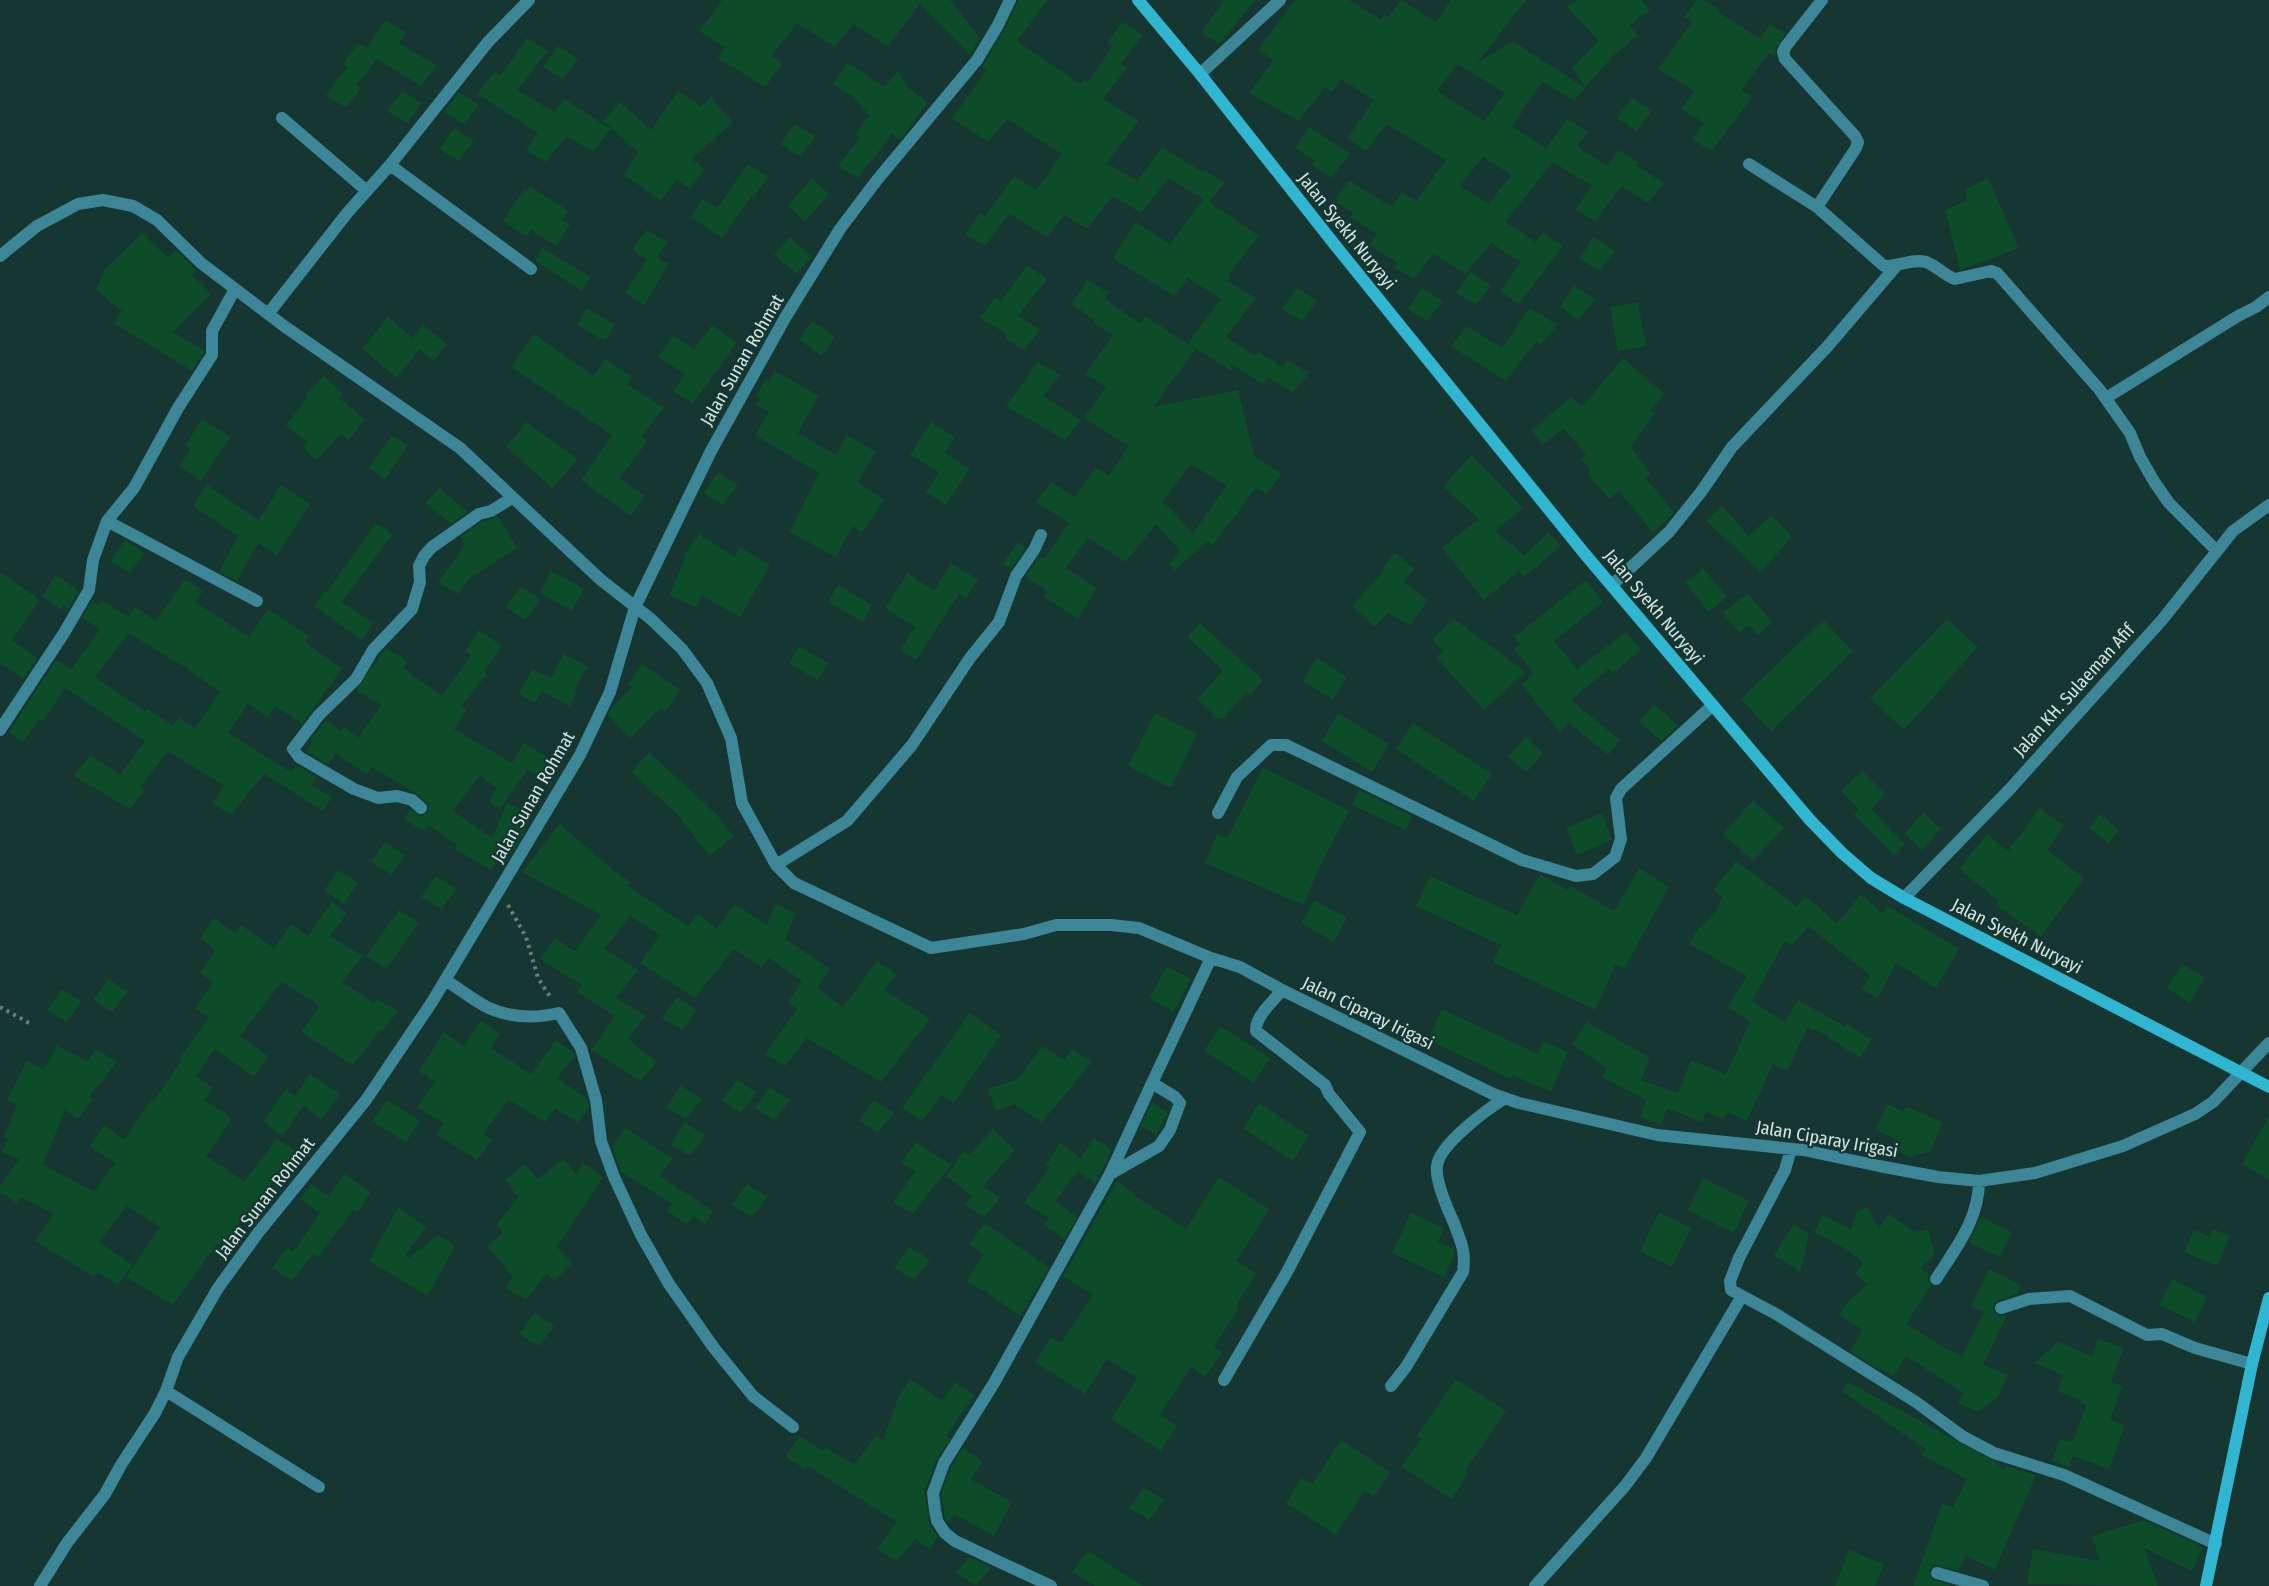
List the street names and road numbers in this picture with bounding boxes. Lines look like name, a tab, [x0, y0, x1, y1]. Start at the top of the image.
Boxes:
street label: Jalan Syekh Nuryayi	[1293, 168, 1401, 294]
street label: Jalan Sunan Rohmat	[695, 290, 789, 430]
street label: Jalan Syekh Nuryayi	[1599, 545, 1709, 669]
street label: Jalan KH. Sulaeman Afif	[2009, 618, 2140, 761]
street label: Jalan Sunan Rohmat	[486, 727, 580, 867]
street label: Jalan Syekh Nuryayi	[1948, 894, 2086, 978]
street label: Jalan Ciparay Irigasi	[1299, 972, 1437, 1054]
street label: Jalan Ciparay Irigasi	[1754, 1116, 1900, 1162]
street label: Jalan Sunan Rohmat	[211, 1133, 319, 1263]

